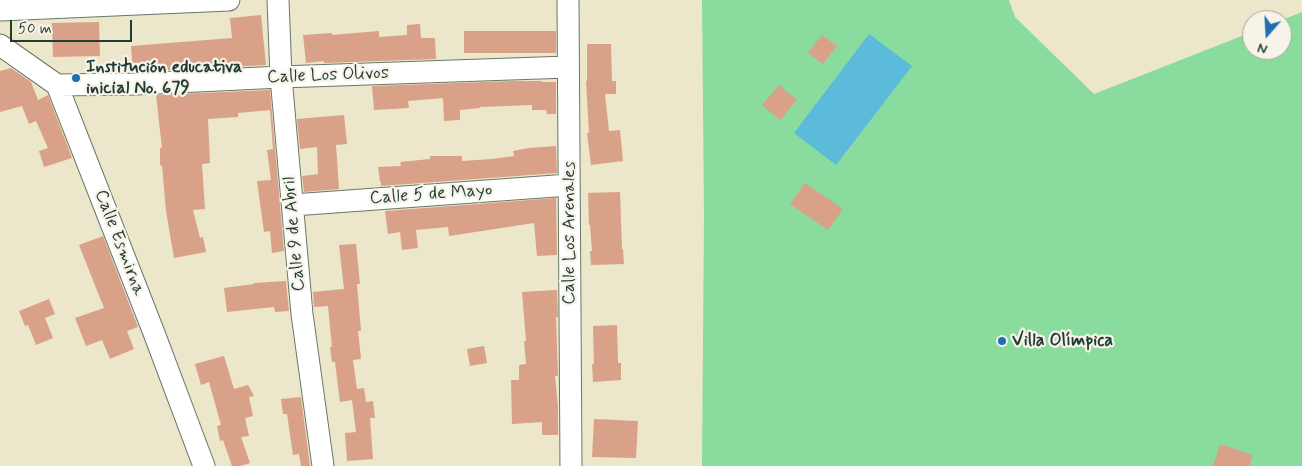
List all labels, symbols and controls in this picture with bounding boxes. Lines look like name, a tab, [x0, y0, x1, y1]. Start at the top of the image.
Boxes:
scale bar	[12, 10, 135, 42]
north arrow	[1242, 10, 1292, 60]
text: 50 m	[18, 19, 52, 39]
text: N	[1255, 38, 1270, 58]
place label: Institución educativa inicial No. 679	[86, 57, 242, 100]
street label: Calle Los Olivos	[267, 63, 389, 89]
marker: Institución educativa inicial No. 679	[70, 72, 82, 84]
street label: Calle Los Arenales	[559, 161, 581, 305]
street label: Calle 9 de Abril	[279, 176, 311, 292]
street label: Calle 5 de Mayo	[369, 180, 493, 210]
street label: Calle Esmirna	[89, 187, 149, 299]
place label: Villa Olímpica	[1012, 330, 1113, 352]
marker: Villa Olímpica	[996, 335, 1008, 347]

